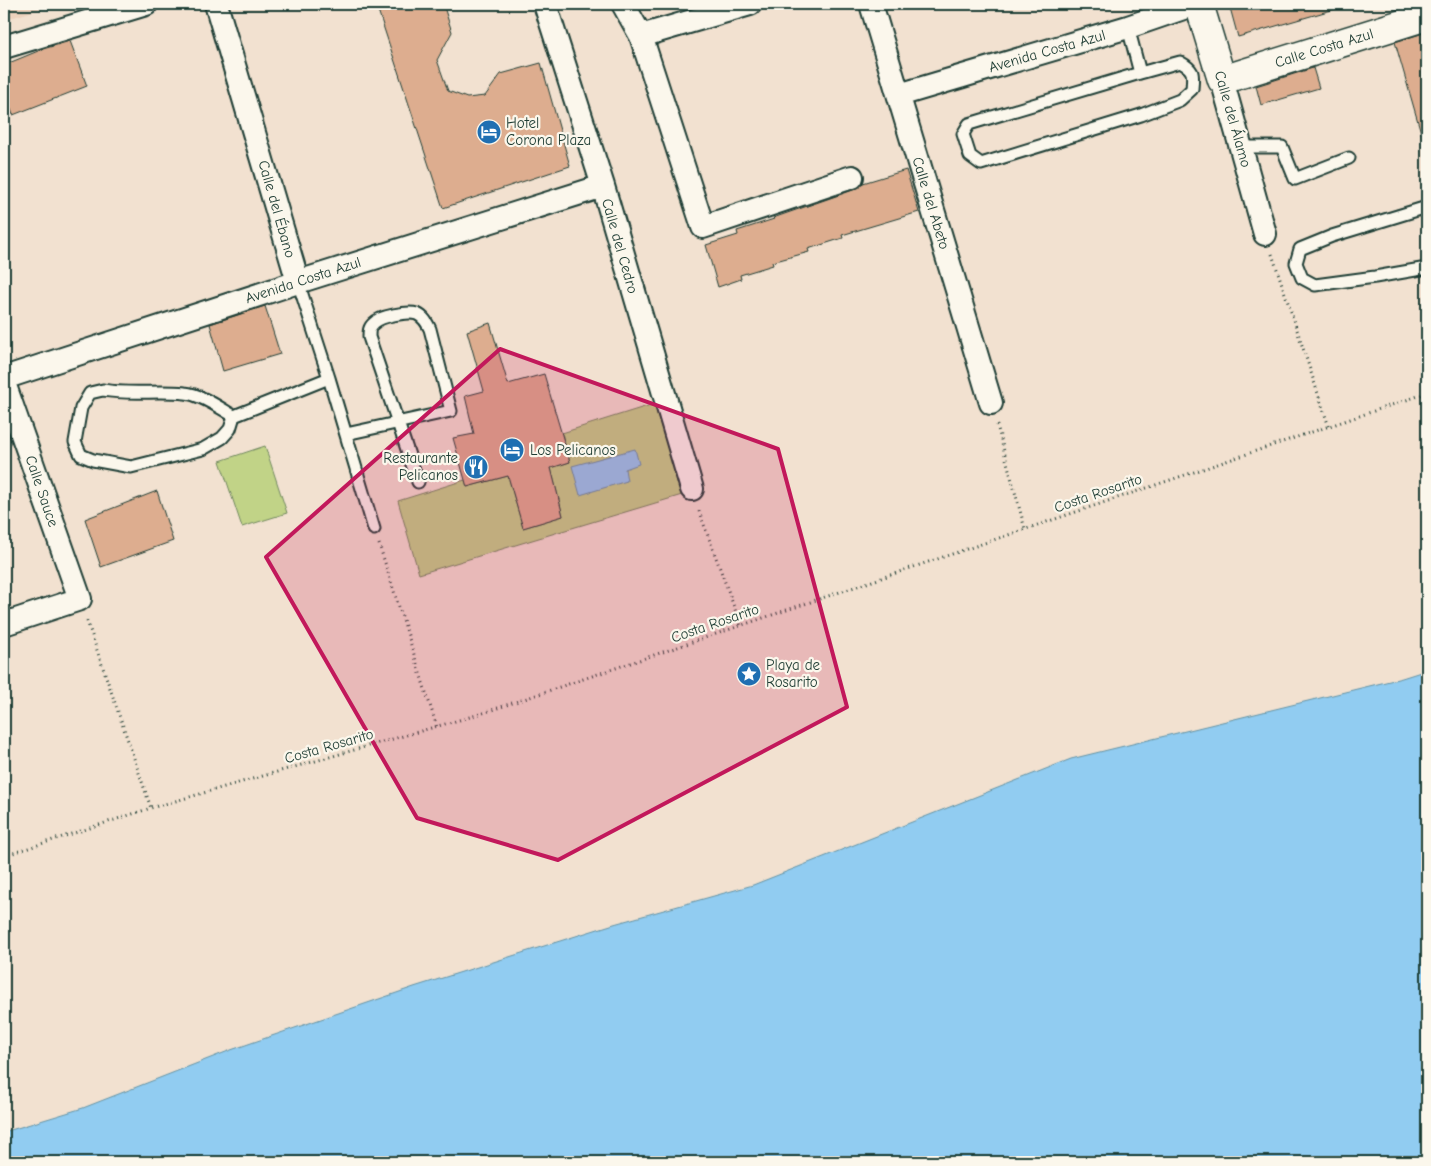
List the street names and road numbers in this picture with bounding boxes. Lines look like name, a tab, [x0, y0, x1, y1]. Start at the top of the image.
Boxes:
street label: Calle Costa Azul	[1273, 24, 1375, 72]
street label: Avenida Costa Azul	[987, 26, 1107, 76]
street label: Calle del Álamo	[1211, 68, 1256, 170]
street label: Calle del Abeto	[908, 155, 954, 252]
street label: Calle del Ébano	[254, 158, 301, 260]
street label: Calle del Cedro	[598, 196, 642, 296]
street label: Avenida Costa Azul	[243, 253, 363, 307]
street label: Calle Sauce	[21, 453, 63, 530]
street label: Costa Rosarito	[1052, 470, 1144, 516]
street label: Costa Rosarito	[669, 600, 761, 646]
street label: Costa Rosarito	[283, 725, 376, 767]

